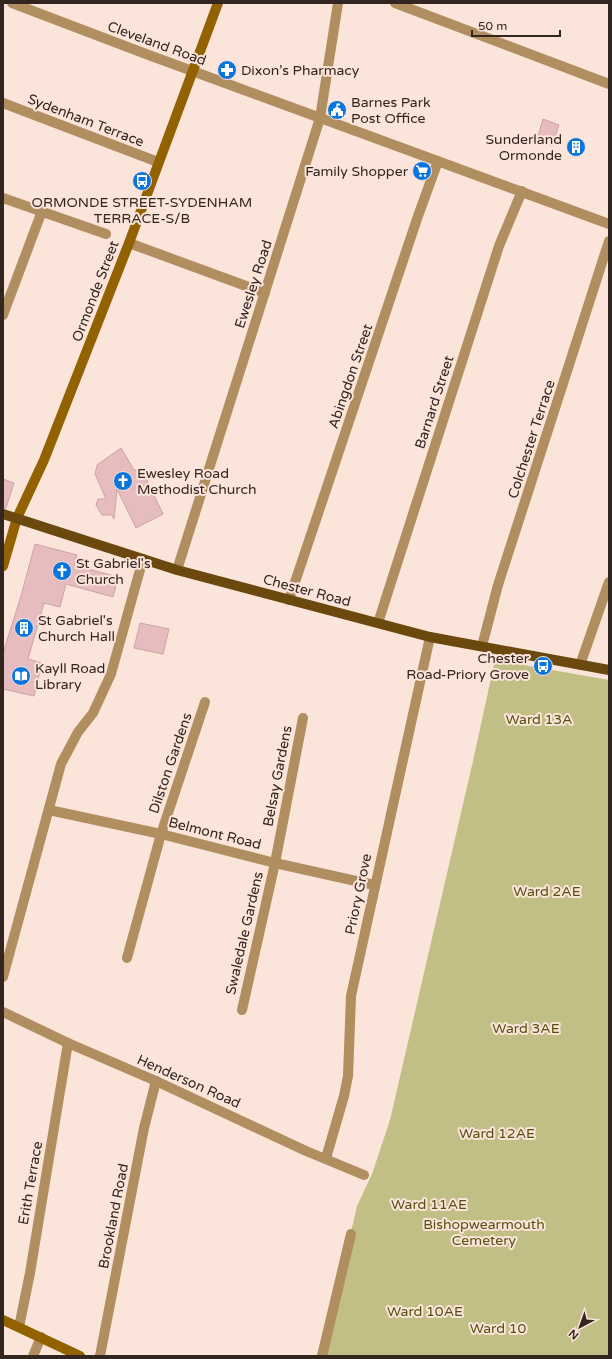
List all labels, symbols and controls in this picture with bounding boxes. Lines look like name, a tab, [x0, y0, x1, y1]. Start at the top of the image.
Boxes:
scale bar	[472, 12, 560, 38]
street label: Cleveland Road	[105, 18, 209, 69]
text: 50 m	[478, 19, 507, 33]
pharmacy icon: Dixon’s Pharmacy	[216, 59, 238, 81]
place label: Dixon’s Pharmacy	[241, 62, 360, 79]
street label: Sydenham Terrace	[25, 90, 146, 151]
place label: Barnes Park Post Office	[351, 94, 431, 127]
public building icon: Barnes Park Post Office	[326, 99, 348, 121]
place label: Sunderland Ormonde	[486, 131, 562, 164]
building icon: Sunderland Ormonde	[565, 136, 587, 158]
supermarket icon: Family Shopper	[411, 160, 433, 182]
place label: Family Shopper	[305, 163, 409, 180]
bus stop icon: ORMONDE STREET-SYDENHAM TERRACE-S/B	[131, 170, 153, 192]
place label: ORMONDE STREET-SYDENHAM TERRACE-S/B	[32, 194, 252, 227]
street label: Ormonde Street	[68, 238, 123, 344]
street label: Ewesley Road	[231, 238, 276, 331]
street label: Abingdon Street	[325, 321, 377, 431]
street label: Barnard Street	[411, 353, 458, 451]
street label: Colchester Terrace	[504, 378, 559, 501]
place label: Ewesley Road Methodist Church	[137, 465, 256, 498]
church icon: Ewesley Road Methodist Church	[112, 470, 134, 492]
place label: St Gabriel's Church	[76, 555, 151, 588]
church icon: St Gabriel's Church	[51, 560, 73, 582]
street label: Chester Road	[261, 571, 353, 610]
place label: St Gabriel's Church Hall	[38, 612, 115, 645]
building icon: St Gabriel's Church Hall	[13, 617, 35, 639]
place label: Chester Road-Priory Grove	[406, 650, 530, 683]
bus stop icon: Chester Road-Priory Grove	[532, 655, 554, 677]
place label: Kayll Road Library	[35, 660, 105, 693]
library icon: Kayll Road Library	[10, 665, 32, 687]
street label: Dilston Gardens	[145, 710, 196, 816]
park label: Ward 13A	[505, 711, 573, 728]
street label: Belsay Gardens	[259, 724, 296, 828]
street label: Belmont Road	[167, 814, 263, 853]
street label: Priory Grove	[342, 852, 375, 936]
street label: Swaledale Gardens	[222, 870, 267, 996]
park label: Ward 2AE	[513, 883, 581, 900]
park label: Ward 3AE	[492, 1020, 560, 1037]
street label: Henderson Road	[134, 1051, 243, 1112]
park label: Ward 12AE	[459, 1125, 535, 1142]
street label: Erith Terrace	[15, 1140, 46, 1226]
street label: Brookland Road	[95, 1162, 132, 1270]
park label: Ward 11AE	[391, 1196, 467, 1213]
park label: Bishopwearmouth Cemetery	[423, 1216, 545, 1249]
park label: Ward 10AE	[387, 1303, 463, 1320]
north arrow	[560, 1307, 600, 1347]
park label: Ward 10	[470, 1320, 527, 1337]
text: N	[566, 1326, 581, 1342]

